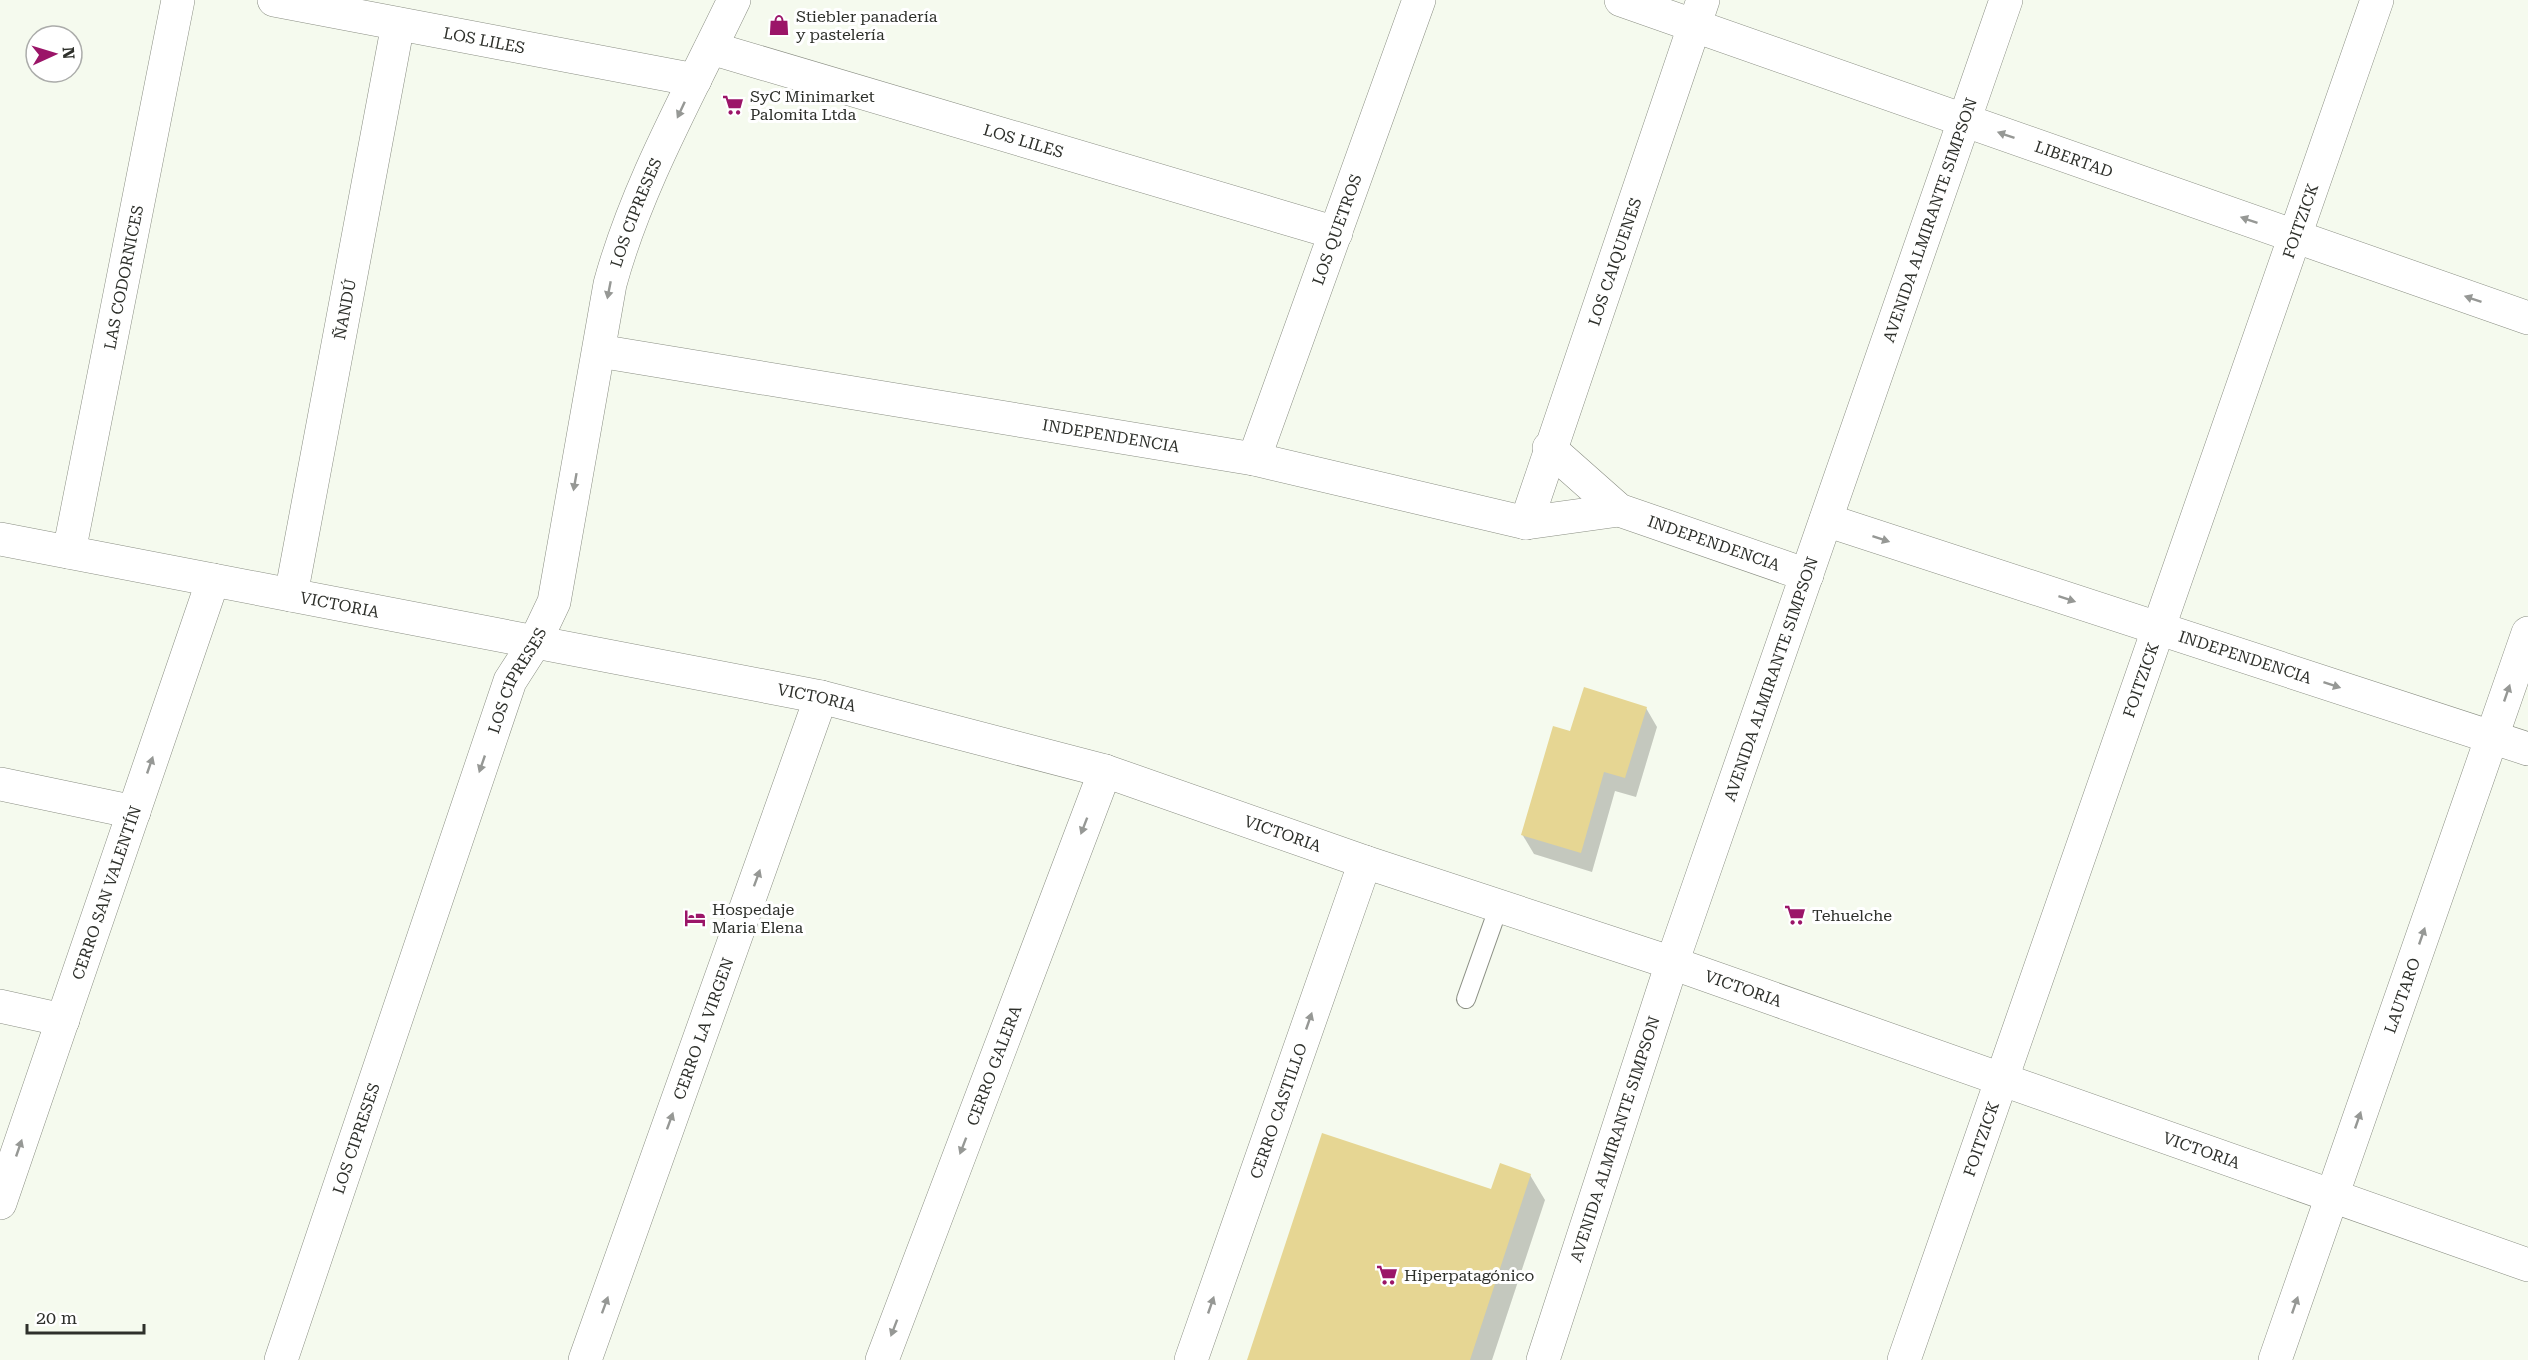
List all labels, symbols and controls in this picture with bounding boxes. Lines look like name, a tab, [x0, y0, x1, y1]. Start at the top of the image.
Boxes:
place label: Stiebler panadería y pastelería	[796, 7, 938, 44]
shop icon: Stiebler panadería y pastelería	[767, 13, 791, 37]
street label: LOS LILES	[442, 23, 527, 57]
north arrow	[24, 24, 84, 84]
text: N	[59, 46, 78, 60]
place label: SyC Minimarket Palomita Ltda	[750, 87, 875, 124]
supermarket icon: SyC Minimarket Palomita Ltda	[721, 93, 745, 117]
street label: AVENIDA ALMIRANTE SIMPSON	[1879, 95, 1981, 345]
one-way arrow	[677, 101, 686, 118]
street label: LOS LILES	[981, 120, 1066, 161]
one-way arrow	[1997, 129, 2015, 139]
street label: LIBERTAD	[2032, 136, 2116, 181]
street label: LOS CIPRESES	[606, 155, 665, 270]
street label: LOS QUETROS	[1308, 171, 1365, 287]
street label: FOITZICK	[2278, 181, 2322, 261]
street label: LOS CAIQUENES	[1584, 195, 1645, 328]
street label: LAS CODORNICES	[100, 204, 147, 351]
one-way arrow	[2240, 215, 2258, 225]
street label: ÑANDÚ	[330, 277, 360, 341]
one-way arrow	[604, 281, 613, 300]
one-way arrow	[2464, 293, 2482, 303]
street label: INDEPENDENCIA	[1041, 415, 1182, 456]
one-way arrow	[571, 473, 580, 492]
street label: INDEPENDENCIA	[1645, 511, 1783, 575]
one-way arrow	[1872, 534, 1890, 544]
street label: AVENIDA ALMIRANTE SIMPSON	[1720, 554, 1822, 804]
street label: VICTORIA	[299, 587, 382, 621]
one-way arrow	[2058, 595, 2076, 604]
street label: LOS CIPRESES	[484, 624, 550, 736]
street label: INDEPENDENCIA	[2176, 626, 2315, 688]
street label: FOITZICK	[2119, 640, 2162, 720]
street label: VICTORIA	[776, 679, 859, 716]
one-way arrow	[2323, 681, 2341, 690]
one-way arrow	[2503, 684, 2513, 702]
one-way arrow	[477, 755, 486, 773]
one-way arrow	[146, 756, 155, 774]
street label: CERRO SAN VALENTÍN	[68, 803, 145, 982]
street label: VICTORIA	[1242, 811, 1325, 856]
one-way arrow	[1079, 817, 1089, 835]
one-way arrow	[752, 869, 762, 887]
place label: Hospedaje Maria Elena	[712, 900, 803, 937]
supermarket icon: Tehuelche	[1783, 903, 1807, 927]
hotel icon: Hospedaje Maria Elena	[683, 906, 707, 930]
place label: Tehuelche	[1812, 906, 1892, 925]
one-way arrow	[2418, 927, 2428, 945]
street label: CERRO LA VIRGEN	[669, 955, 737, 1102]
street label: LAUTARO	[2380, 955, 2424, 1036]
street label: VICTORIA	[1702, 966, 1785, 1011]
street label: CERRO GALERA	[962, 1002, 1025, 1128]
one-way arrow	[1305, 1012, 1315, 1030]
street label: AVENIDA ALMIRANTE SIMPSON	[1566, 1014, 1664, 1264]
street label: CERRO CASTILLO	[1246, 1040, 1311, 1181]
street label: LOS CIPRESES	[328, 1080, 383, 1196]
street label: FOITZICK	[1959, 1099, 2003, 1179]
one-way arrow	[2354, 1111, 2364, 1129]
one-way arrow	[666, 1112, 676, 1130]
street label: VICTORIA	[2161, 1128, 2244, 1172]
one-way arrow	[958, 1137, 968, 1155]
one-way arrow	[15, 1139, 24, 1157]
supermarket icon: Hiperpatagónico	[1375, 1263, 1399, 1287]
place label: Hiperpatagónico	[1404, 1266, 1535, 1285]
one-way arrow	[600, 1296, 610, 1314]
one-way arrow	[1206, 1296, 1216, 1314]
one-way arrow	[2290, 1296, 2300, 1314]
scale bar	[27, 1297, 144, 1335]
text: 20 m	[36, 1307, 77, 1328]
one-way arrow	[889, 1319, 898, 1337]

